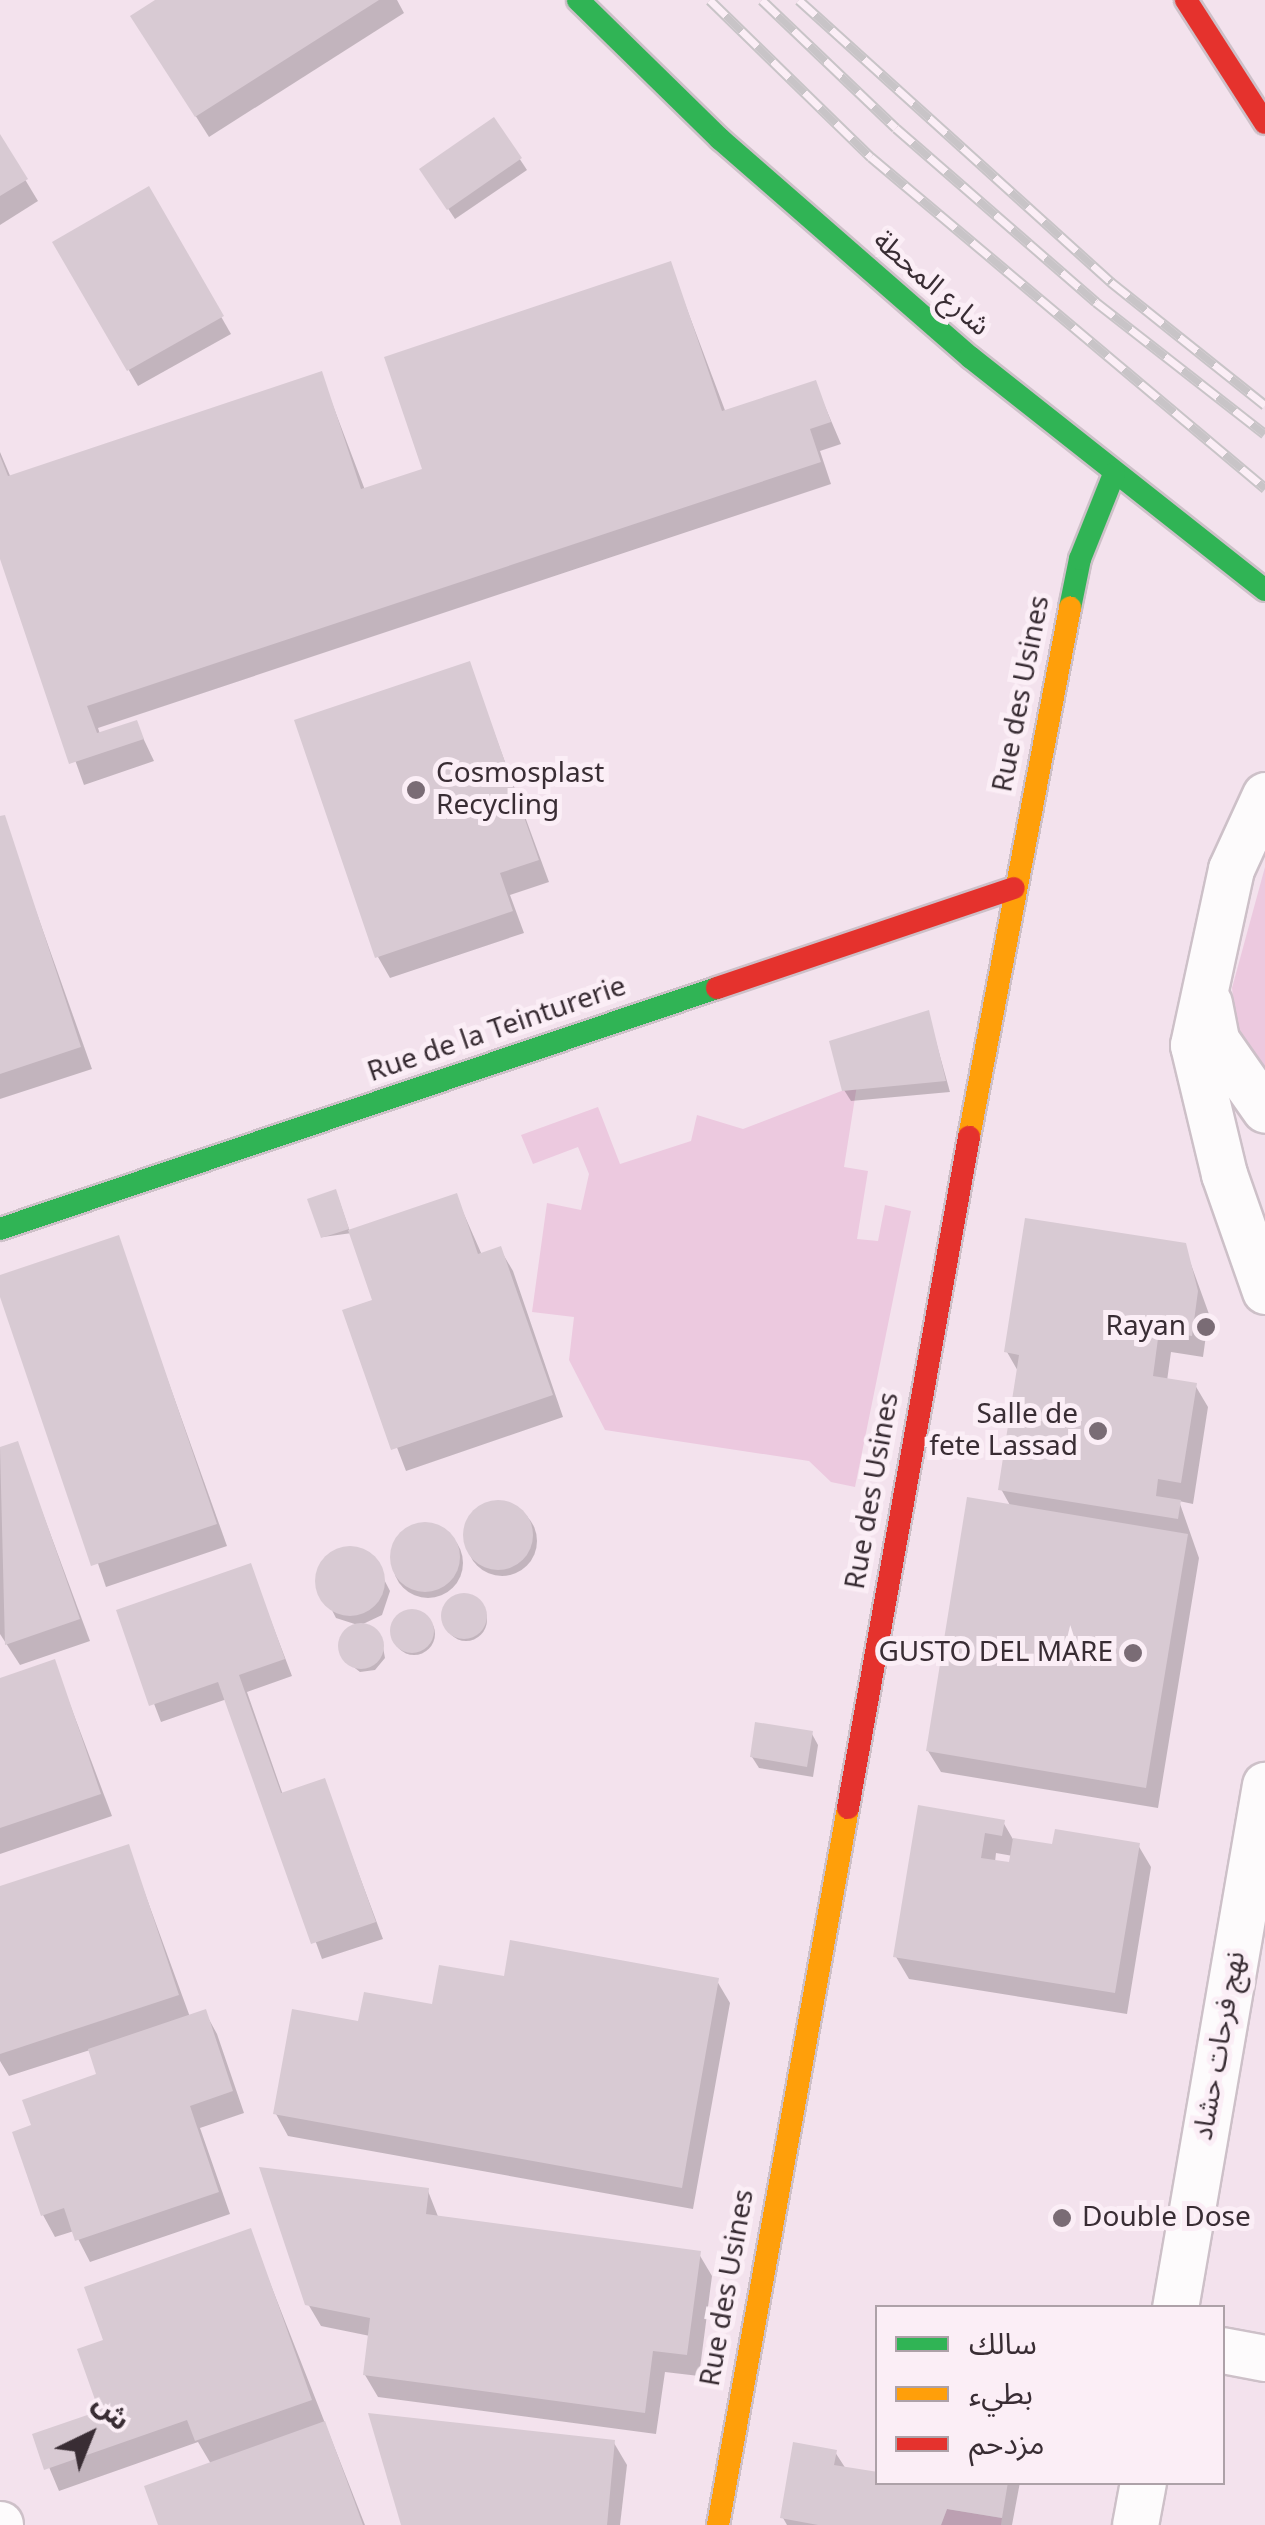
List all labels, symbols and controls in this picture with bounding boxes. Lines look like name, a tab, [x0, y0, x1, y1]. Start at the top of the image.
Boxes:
street label: شارع المحطة	[866, 224, 996, 344]
street label: Rue des Usines	[987, 593, 1057, 795]
place label: Cosmosplast Recycling	[436, 757, 604, 823]
marker: Cosmosplast Recycling	[405, 779, 427, 801]
street label: Rue de la Teinturerie	[363, 970, 631, 1090]
place label: Rayan	[1106, 1310, 1186, 1344]
marker: Rayan	[1195, 1316, 1217, 1338]
street label: Rue des Usines	[839, 1390, 907, 1592]
place label: Salle de fete Lassad	[929, 1398, 1078, 1464]
marker: Salle de fete Lassad	[1087, 1420, 1109, 1442]
place label: GUSTO DEL MARE	[878, 1636, 1113, 1670]
marker: GUSTO DEL MARE	[1122, 1642, 1144, 1664]
street label: نهج فرحات حشاد	[1187, 1949, 1253, 2143]
street label: Rue des Usines	[694, 2187, 762, 2389]
place label: Double Dose	[1082, 2201, 1251, 2235]
marker: Double Dose	[1051, 2207, 1073, 2229]
legend	[875, 2305, 1225, 2485]
text: سالك	[969, 2313, 1037, 2376]
text: بطيء	[969, 2363, 1033, 2426]
text: ش	[77, 2378, 145, 2447]
north arrow	[40, 2385, 140, 2485]
text: مزدحم	[969, 2413, 1045, 2476]

